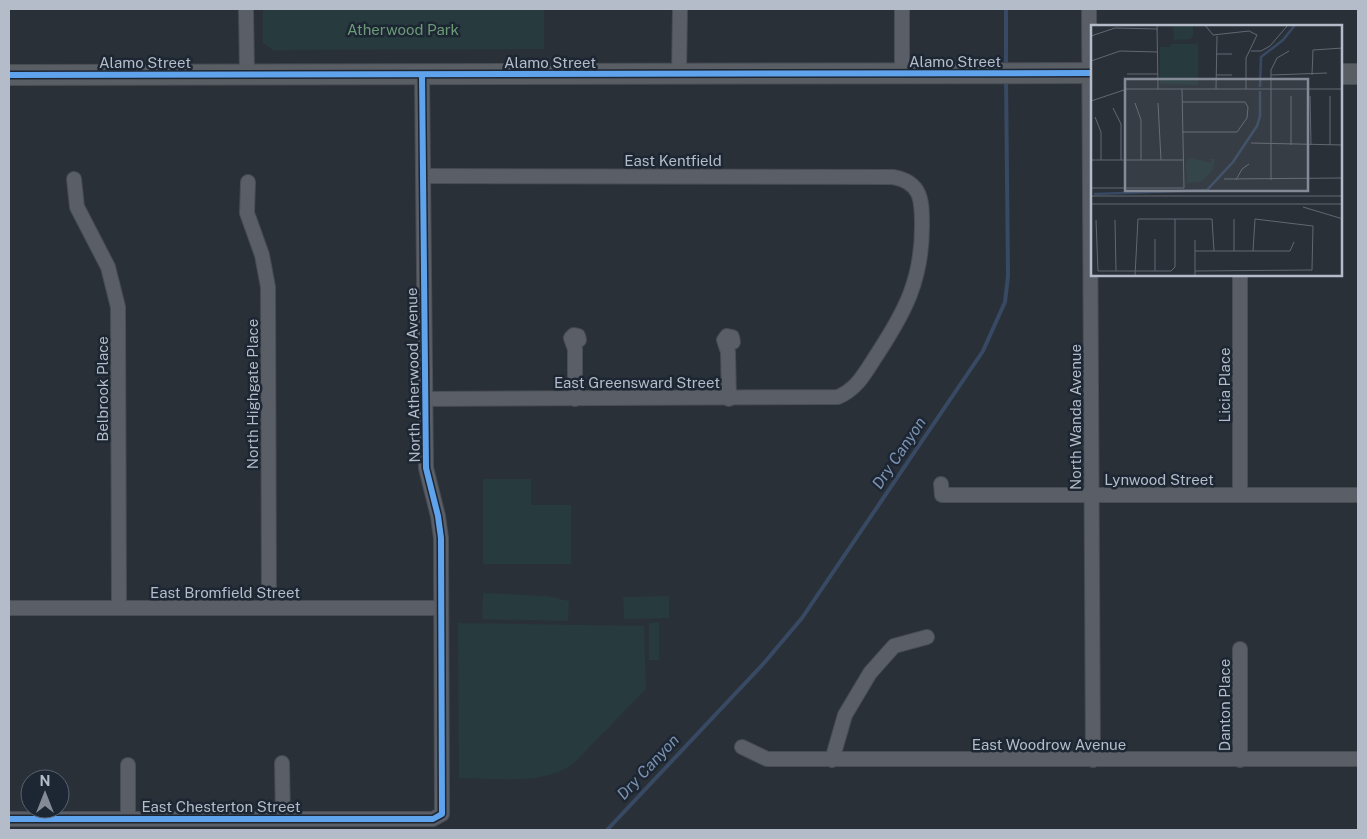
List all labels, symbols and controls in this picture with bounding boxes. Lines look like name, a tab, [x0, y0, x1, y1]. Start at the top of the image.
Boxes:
park label: Atherwood Park	[347, 21, 459, 38]
inset map	[1091, 25, 1342, 276]
street label: Alamo Street	[909, 53, 1001, 70]
street label: Alamo Street	[99, 54, 191, 71]
street label: Alamo Street	[504, 54, 596, 71]
street label: East Kentfield	[624, 152, 722, 169]
street label: North Atherwood Avenue	[403, 287, 423, 463]
street label: North Highgate Place	[244, 319, 261, 469]
street label: Belbrook Place	[94, 336, 111, 442]
street label: North Wanda Avenue	[1067, 344, 1084, 490]
street label: Licia Place	[1216, 348, 1233, 423]
street label: East Greensward Street	[554, 374, 720, 391]
water label: Dry Canyon	[868, 414, 930, 492]
street label: Lynwood Street	[1104, 471, 1214, 488]
street label: East Bromfield Street	[150, 584, 300, 601]
street label: Danton Place	[1216, 659, 1233, 751]
water label: Dry Canyon	[613, 730, 683, 804]
street label: East Woodrow Avenue	[972, 736, 1126, 753]
north arrow	[20, 769, 70, 819]
text: N	[40, 773, 50, 789]
street label: East Chesterton Street	[141, 798, 301, 815]

